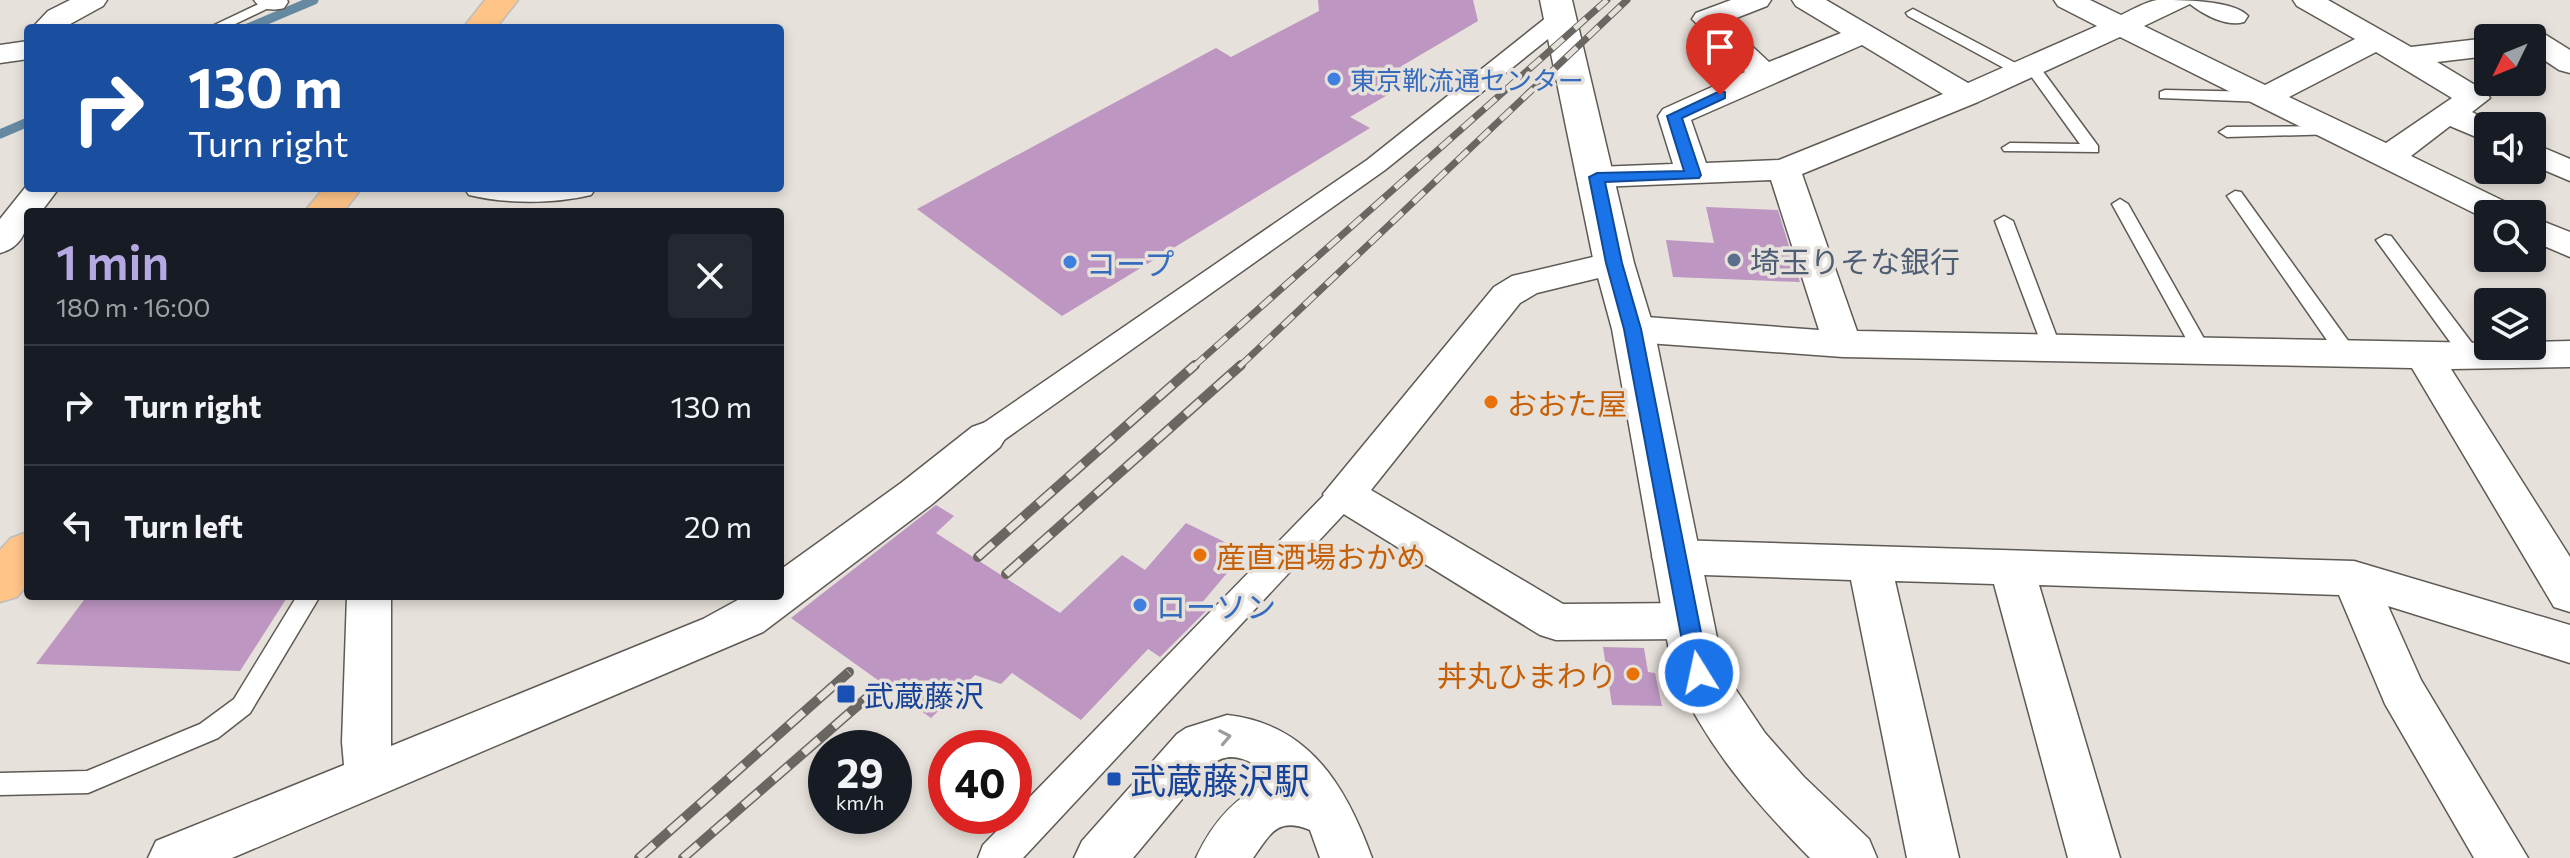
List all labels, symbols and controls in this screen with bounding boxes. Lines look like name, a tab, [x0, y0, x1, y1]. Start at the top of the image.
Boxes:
pin	[1686, 13, 1754, 95]
north arrow	[2474, 24, 2546, 96]
map controls	[2474, 24, 2546, 360]
icon: arrive	[1698, 25, 1742, 69]
text: 130 m	[188, 51, 343, 120]
icon: right	[56, 56, 160, 160]
place label: 東京靴流通センター	[1350, 64, 1584, 95]
marker: 東京靴流通センター	[1325, 70, 1343, 88]
button: sound	[2474, 112, 2546, 184]
text: Turn right	[188, 120, 349, 164]
button: search	[2474, 200, 2546, 272]
text: 1 min	[56, 231, 169, 290]
button: close	[668, 234, 752, 318]
place label: 埼玉りそな銀行	[1750, 242, 1960, 279]
place label: コープ	[1086, 244, 1174, 281]
marker: 埼玉りそな銀行	[1725, 251, 1743, 269]
marker: コープ	[1061, 253, 1079, 271]
button: layers	[2474, 288, 2546, 360]
text: 180 m · 16:00	[56, 291, 211, 322]
icon: right	[56, 383, 100, 427]
place label: おおた屋	[1507, 384, 1627, 421]
text: Turn right	[124, 387, 261, 424]
text: 130 m	[671, 387, 752, 424]
marker: おおた屋	[1482, 393, 1500, 411]
icon: left	[56, 503, 100, 547]
text: Turn left	[124, 507, 243, 544]
text: 20 m	[684, 507, 752, 544]
place label: 産直酒場おかめ	[1216, 537, 1426, 574]
marker: 産直酒場おかめ	[1191, 546, 1209, 564]
place label: ローソン	[1156, 587, 1276, 624]
marker: ローソン	[1131, 596, 1149, 614]
position arrow	[1657, 631, 1741, 715]
place label: 丼丸ひまわり	[1437, 656, 1617, 693]
marker: 丼丸ひまわり	[1624, 665, 1642, 683]
place label: 武蔵藤沢	[864, 676, 984, 713]
marker: 武蔵藤沢	[835, 683, 857, 705]
speed limit sign: 40	[928, 730, 1032, 834]
one-way arrow	[1218, 730, 1231, 747]
text: 29	[836, 747, 884, 796]
place label: 武蔵藤沢駅	[1130, 757, 1310, 801]
marker: 武蔵藤沢駅	[1105, 770, 1123, 788]
text: km/h	[836, 790, 884, 814]

